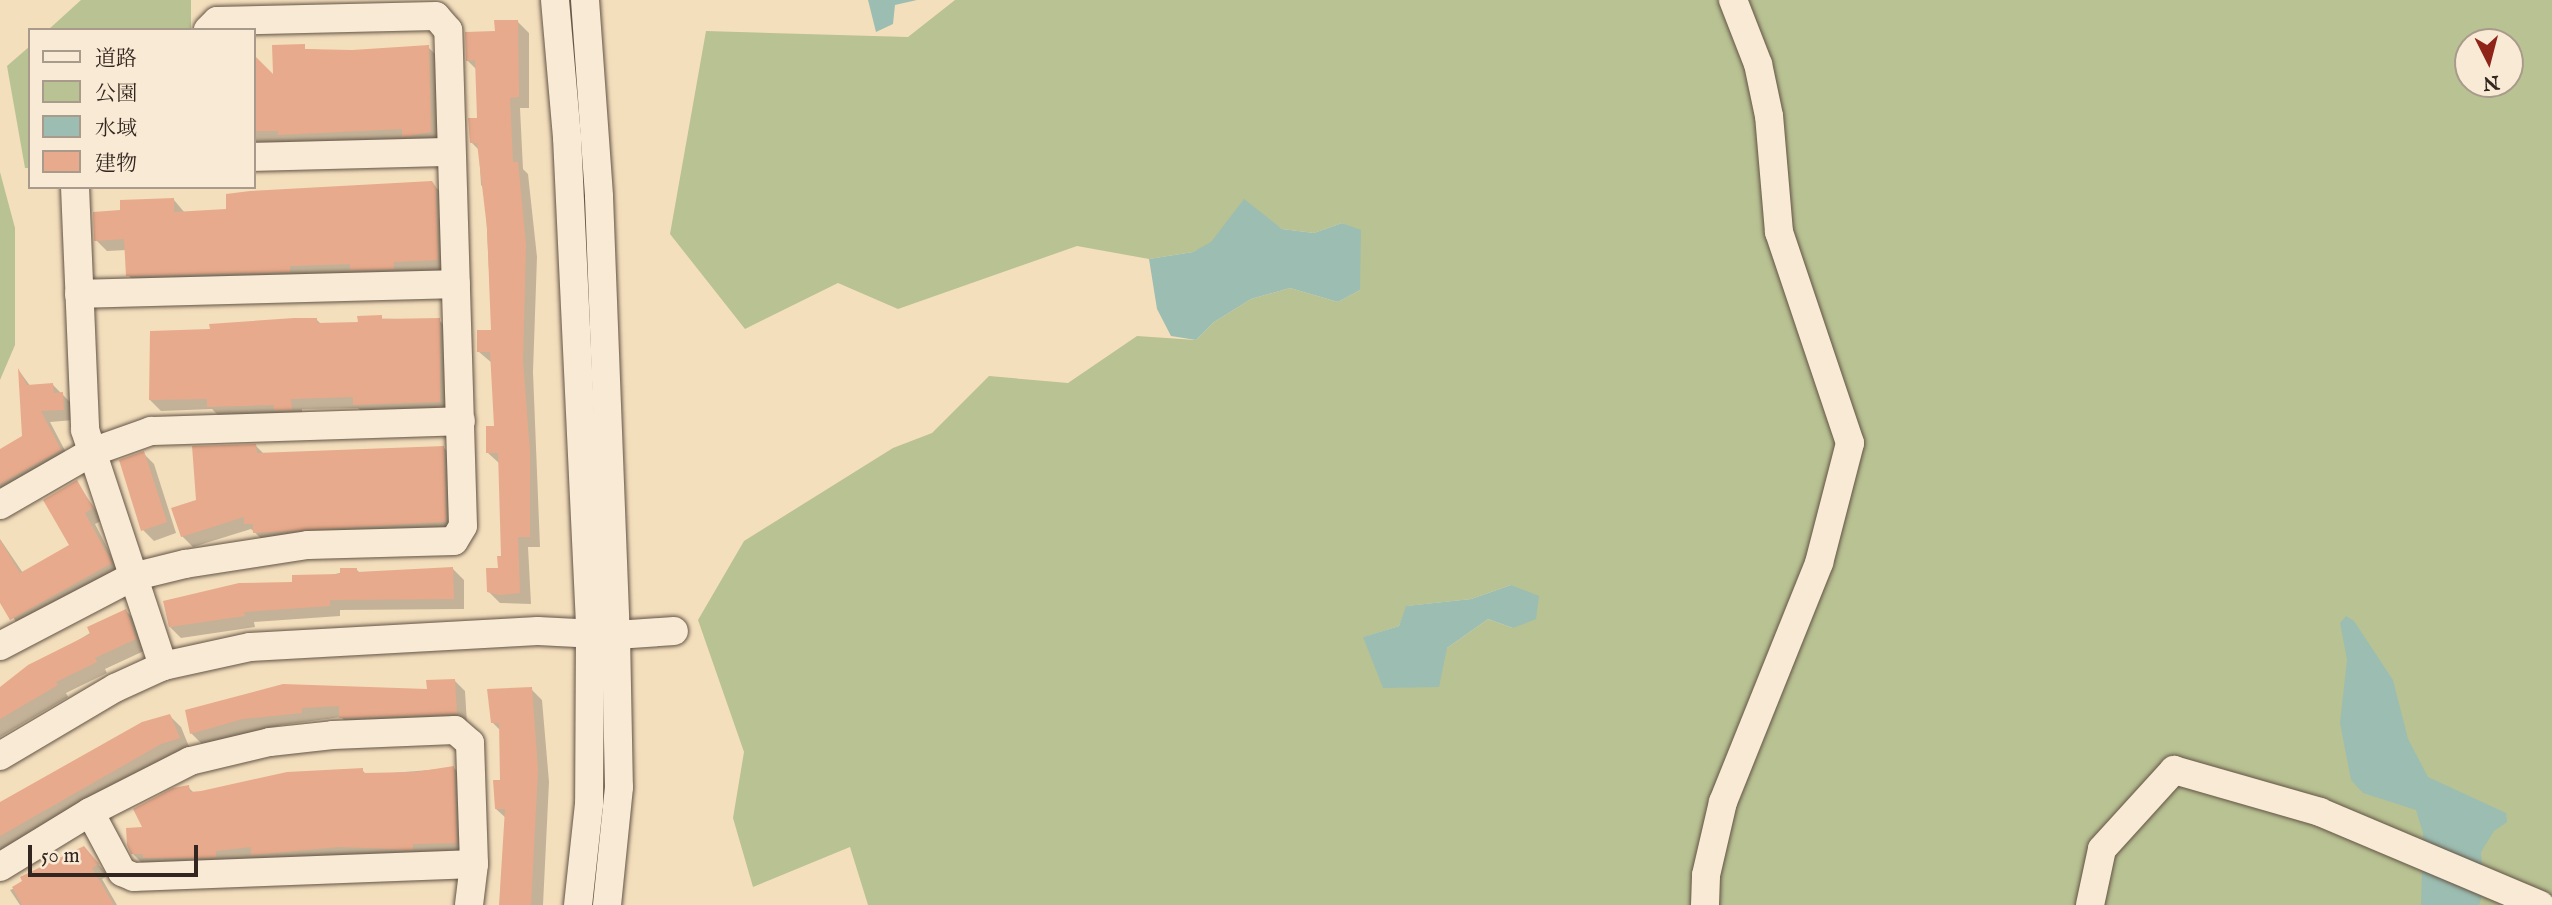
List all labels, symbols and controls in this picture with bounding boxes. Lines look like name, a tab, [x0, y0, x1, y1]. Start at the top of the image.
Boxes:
legend	[28, 28, 256, 189]
north arrow	[2454, 28, 2524, 98]
text: 道路	[95, 46, 137, 73]
text: N	[2482, 69, 2500, 95]
text: 公園	[95, 81, 137, 108]
text: 水域	[95, 116, 137, 143]
text: 建物	[95, 151, 137, 178]
scale bar	[32, 832, 201, 876]
text: 50 m	[41, 843, 80, 870]

